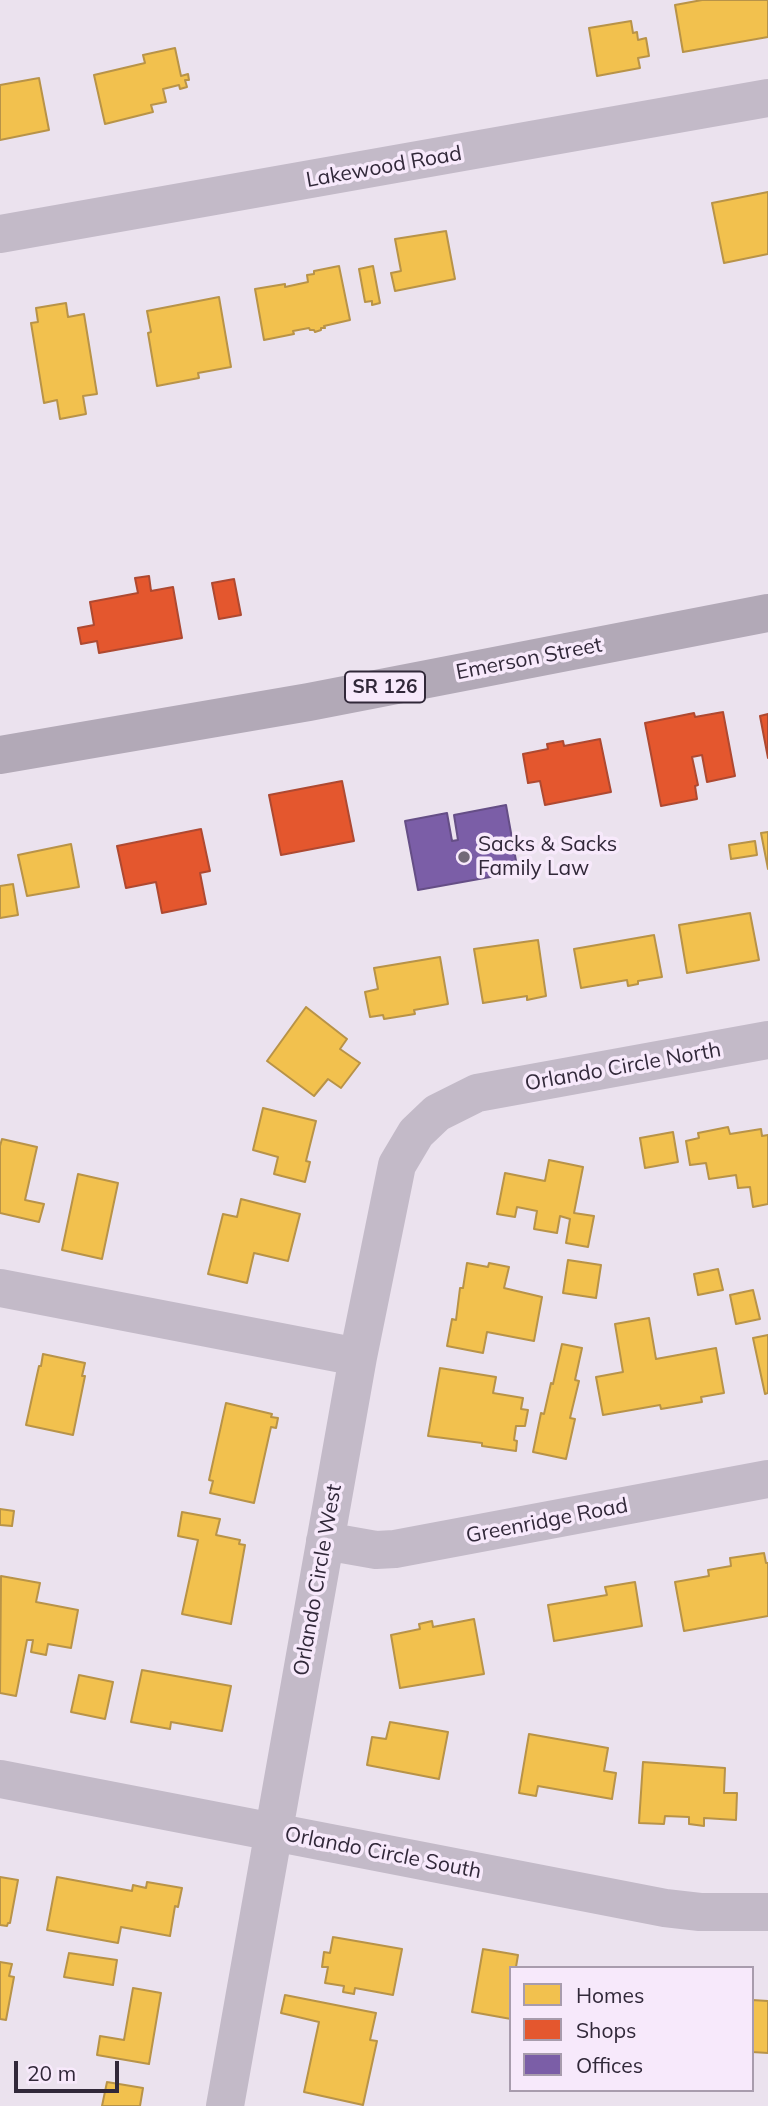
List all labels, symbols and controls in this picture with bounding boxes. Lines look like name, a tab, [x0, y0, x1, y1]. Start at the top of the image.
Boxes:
street label: Lakewood Road	[304, 141, 464, 193]
street label: Emerson Street	[454, 633, 604, 685]
road number: SR 126	[345, 672, 425, 702]
place label: Sacks & Sacks Family Law	[478, 832, 617, 882]
marker: Sacks & Sacks Family Law	[456, 849, 472, 865]
street label: Orlando Circle North	[523, 1037, 723, 1097]
street label: Orlando Circle West	[289, 1482, 347, 1678]
street label: Greenridge Road	[464, 1493, 630, 1549]
street label: Orlando Circle South	[283, 1822, 483, 1884]
legend	[509, 1966, 754, 2092]
text: Homes	[576, 1982, 644, 2008]
text: Shops	[576, 2017, 636, 2043]
scale bar	[18, 2046, 122, 2090]
text: Offices	[576, 2052, 643, 2078]
text: 20 m	[27, 2060, 76, 2086]

